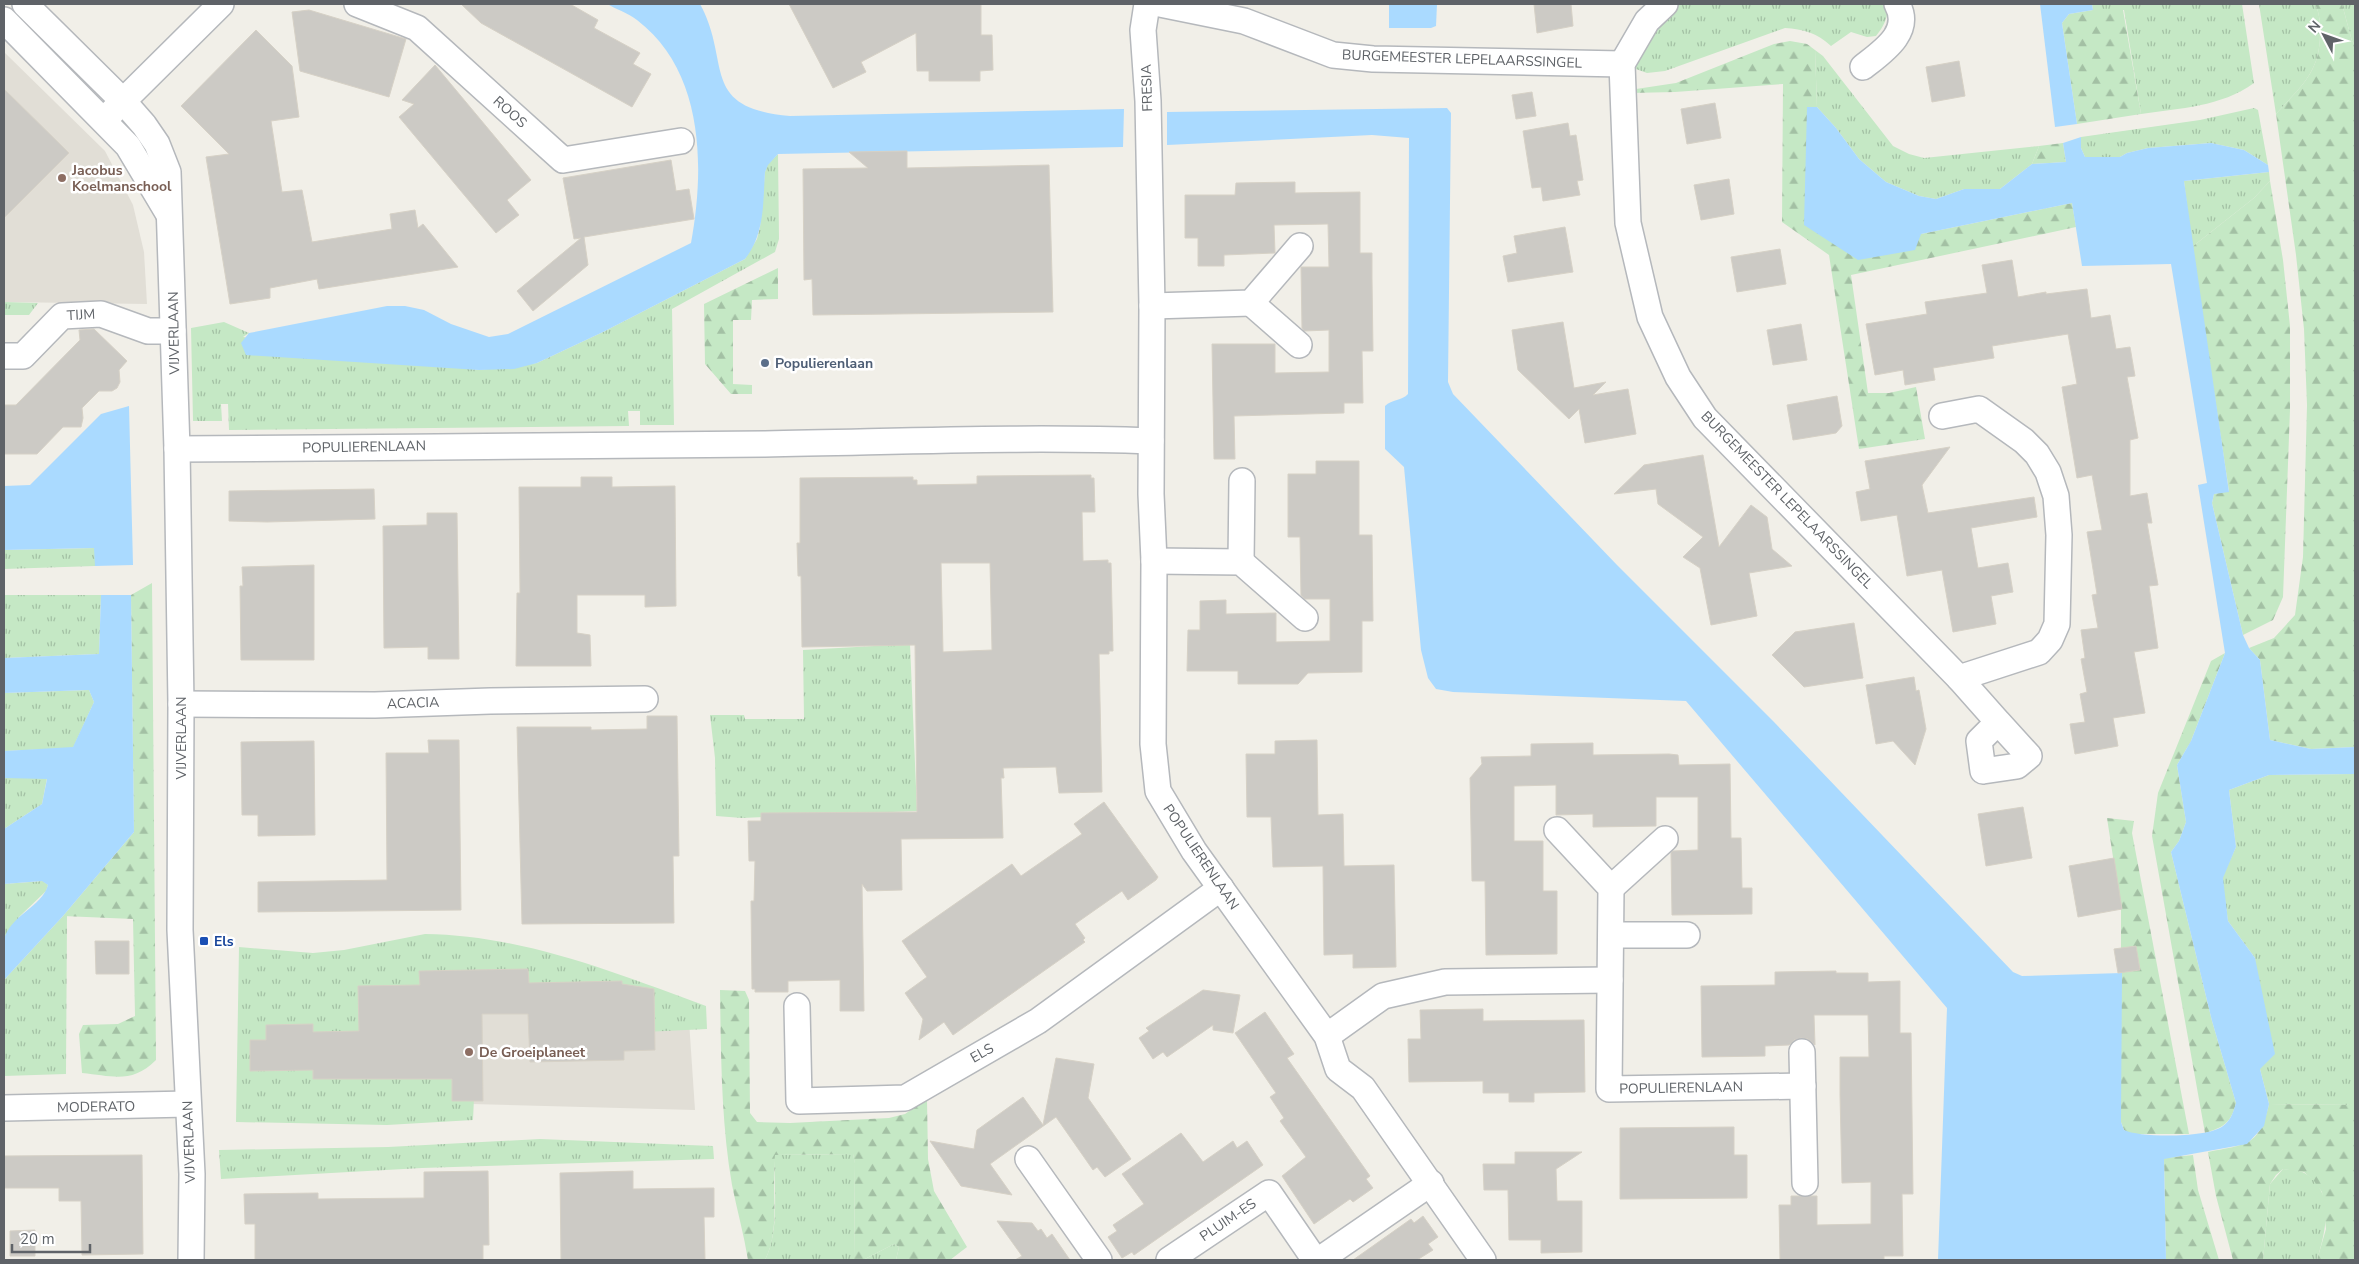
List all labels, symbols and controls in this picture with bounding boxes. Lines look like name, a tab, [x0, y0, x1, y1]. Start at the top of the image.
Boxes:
north arrow	[2299, 10, 2349, 60]
text: N	[2304, 17, 2325, 37]
street label: BURGEMEESTER LEPELAARSSINGEL	[1342, 45, 1583, 73]
street label: FRESIA	[1137, 64, 1157, 112]
street label: ROOS	[489, 92, 531, 132]
place label: Jacobus Koelmanschool	[71, 161, 172, 196]
marker: Jacobus Koelmanschool	[56, 172, 68, 184]
street label: VIJVERLAAN	[164, 291, 184, 376]
street label: TIJM	[66, 305, 96, 325]
place label: Populierenlaan	[775, 354, 873, 373]
marker: Populierenlaan	[759, 357, 771, 369]
street label: BURGEMEESTER LEPELAARSSINGEL	[1697, 407, 1878, 593]
street label: POPULIERENLAAN	[302, 436, 426, 458]
street label: ACACIA	[386, 693, 440, 713]
street label: VIJVERLAAN	[172, 696, 191, 781]
street label: POPULIERENLAAN	[1158, 800, 1244, 914]
place label: Els	[214, 932, 234, 951]
marker: Els	[198, 935, 210, 947]
street label: ELS	[967, 1039, 998, 1067]
place label: De Groeiplaneet	[479, 1043, 586, 1062]
marker: De Groeiplaneet	[463, 1046, 475, 1058]
street label: POPULIERENLAAN	[1619, 1077, 1743, 1099]
street label: MODERATO	[57, 1097, 135, 1117]
street label: VIJVERLAAN	[178, 1100, 200, 1185]
street label: PLUIM-ES	[1196, 1194, 1260, 1246]
scale bar	[12, 1222, 90, 1254]
text: 20 m	[20, 1229, 55, 1249]

